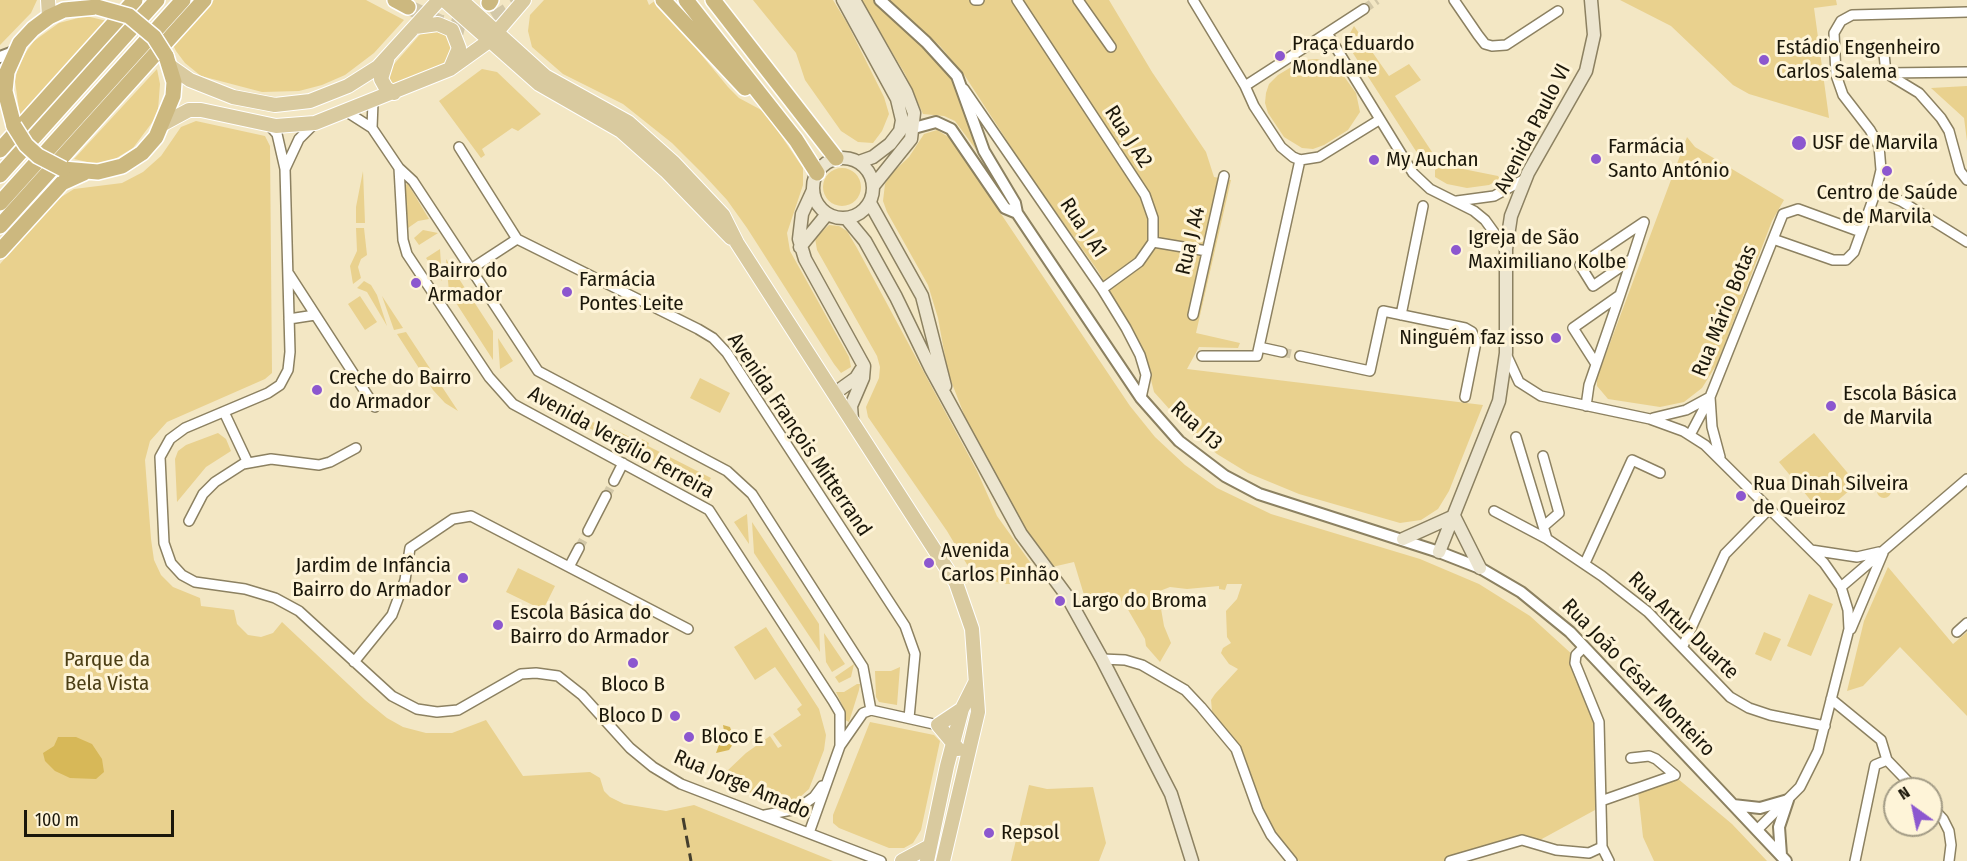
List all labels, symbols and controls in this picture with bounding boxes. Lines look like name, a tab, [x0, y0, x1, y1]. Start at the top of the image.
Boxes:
place label: Praça Eduardo Mondlane	[1292, 31, 1415, 81]
place label: Estádio Engenheiro Carlos Salema	[1776, 35, 1940, 85]
marker: Praça Eduardo Mondlane	[1273, 49, 1287, 63]
marker: Estádio Engenheiro Carlos Salema	[1757, 53, 1771, 67]
street label: Avenida Paulo VI	[1489, 60, 1577, 198]
street label: Rua J A2	[1099, 101, 1157, 173]
place label: USF de Marvila	[1812, 130, 1938, 156]
place label: Farmácia Santo António	[1608, 134, 1729, 184]
marker: USF de Marvila	[1790, 134, 1808, 152]
place label: My Auchan	[1386, 147, 1479, 173]
marker: Farmácia Santo António	[1589, 152, 1603, 166]
marker: My Auchan	[1367, 153, 1381, 167]
marker: Centro de Saúde de Marvila	[1880, 164, 1894, 178]
place label: Centro de Saúde de Marvila	[1816, 180, 1958, 230]
street label: Rua J A1	[1054, 193, 1112, 263]
street label: Rua J A4	[1171, 204, 1211, 278]
place label: Igreja de São Maximiliano Kolbe	[1468, 225, 1626, 275]
street label: Rua Mário Botas	[1687, 241, 1763, 381]
marker: Igreja de São Maximiliano Kolbe	[1449, 243, 1463, 257]
place label: Bairro do Armador	[428, 258, 507, 308]
place label: Farmácia Pontes Leite	[579, 267, 684, 317]
marker: Bairro do Armador	[409, 276, 423, 290]
marker: Farmácia Pontes Leite	[560, 285, 574, 299]
place label: Ninguém faz isso	[1399, 325, 1544, 351]
street label: Avenida François Mitterrand	[722, 329, 876, 541]
marker: Ninguém faz isso	[1549, 331, 1563, 345]
place label: Creche do Bairro do Armador	[329, 365, 471, 415]
street label: Avenida Vergílio Ferreira	[524, 381, 718, 505]
place label: Escola Básica de Marvila	[1843, 381, 1957, 431]
marker: Creche do Bairro do Armador	[310, 383, 324, 397]
street label: Rua J13	[1165, 396, 1227, 456]
marker: Escola Básica de Marvila	[1824, 399, 1838, 413]
place label: Rua Dinah Silveira de Queiroz	[1753, 471, 1908, 521]
marker: Rua Dinah Silveira de Queiroz	[1734, 489, 1748, 503]
place label: Avenida Carlos Pinhão	[941, 538, 1059, 588]
place label: Jardim de Infância Bairro do Armador	[292, 553, 451, 603]
marker: Avenida Carlos Pinhão	[922, 556, 936, 570]
street label: Rua Artur Duarte	[1623, 567, 1743, 685]
marker: Jardim de Infância Bairro do Armador	[456, 571, 470, 585]
place label: Largo do Broma	[1072, 588, 1207, 614]
marker: Largo do Broma	[1053, 594, 1067, 608]
street label: Rua João César Monteiro	[1556, 594, 1720, 762]
place label: Escola Básica do Bairro do Armador	[510, 600, 669, 650]
marker: Escola Básica do Bairro do Armador	[491, 618, 505, 632]
park label: Parque da Bela Vista	[64, 647, 150, 697]
marker: Bloco B	[626, 656, 640, 670]
place label: Bloco B	[601, 672, 665, 698]
place label: Bloco D	[598, 703, 663, 729]
marker: Bloco D	[668, 709, 682, 723]
place label: Bloco E	[701, 724, 763, 750]
marker: Bloco E	[682, 730, 696, 744]
street label: Rua Jorge Amado	[670, 745, 814, 825]
north arrow	[1883, 777, 1943, 837]
text: N	[1895, 783, 1913, 804]
scale bar	[27, 798, 177, 836]
text: 100 m	[35, 809, 79, 831]
place label: Repsol	[1001, 820, 1059, 846]
marker: Repsol	[982, 826, 996, 840]

